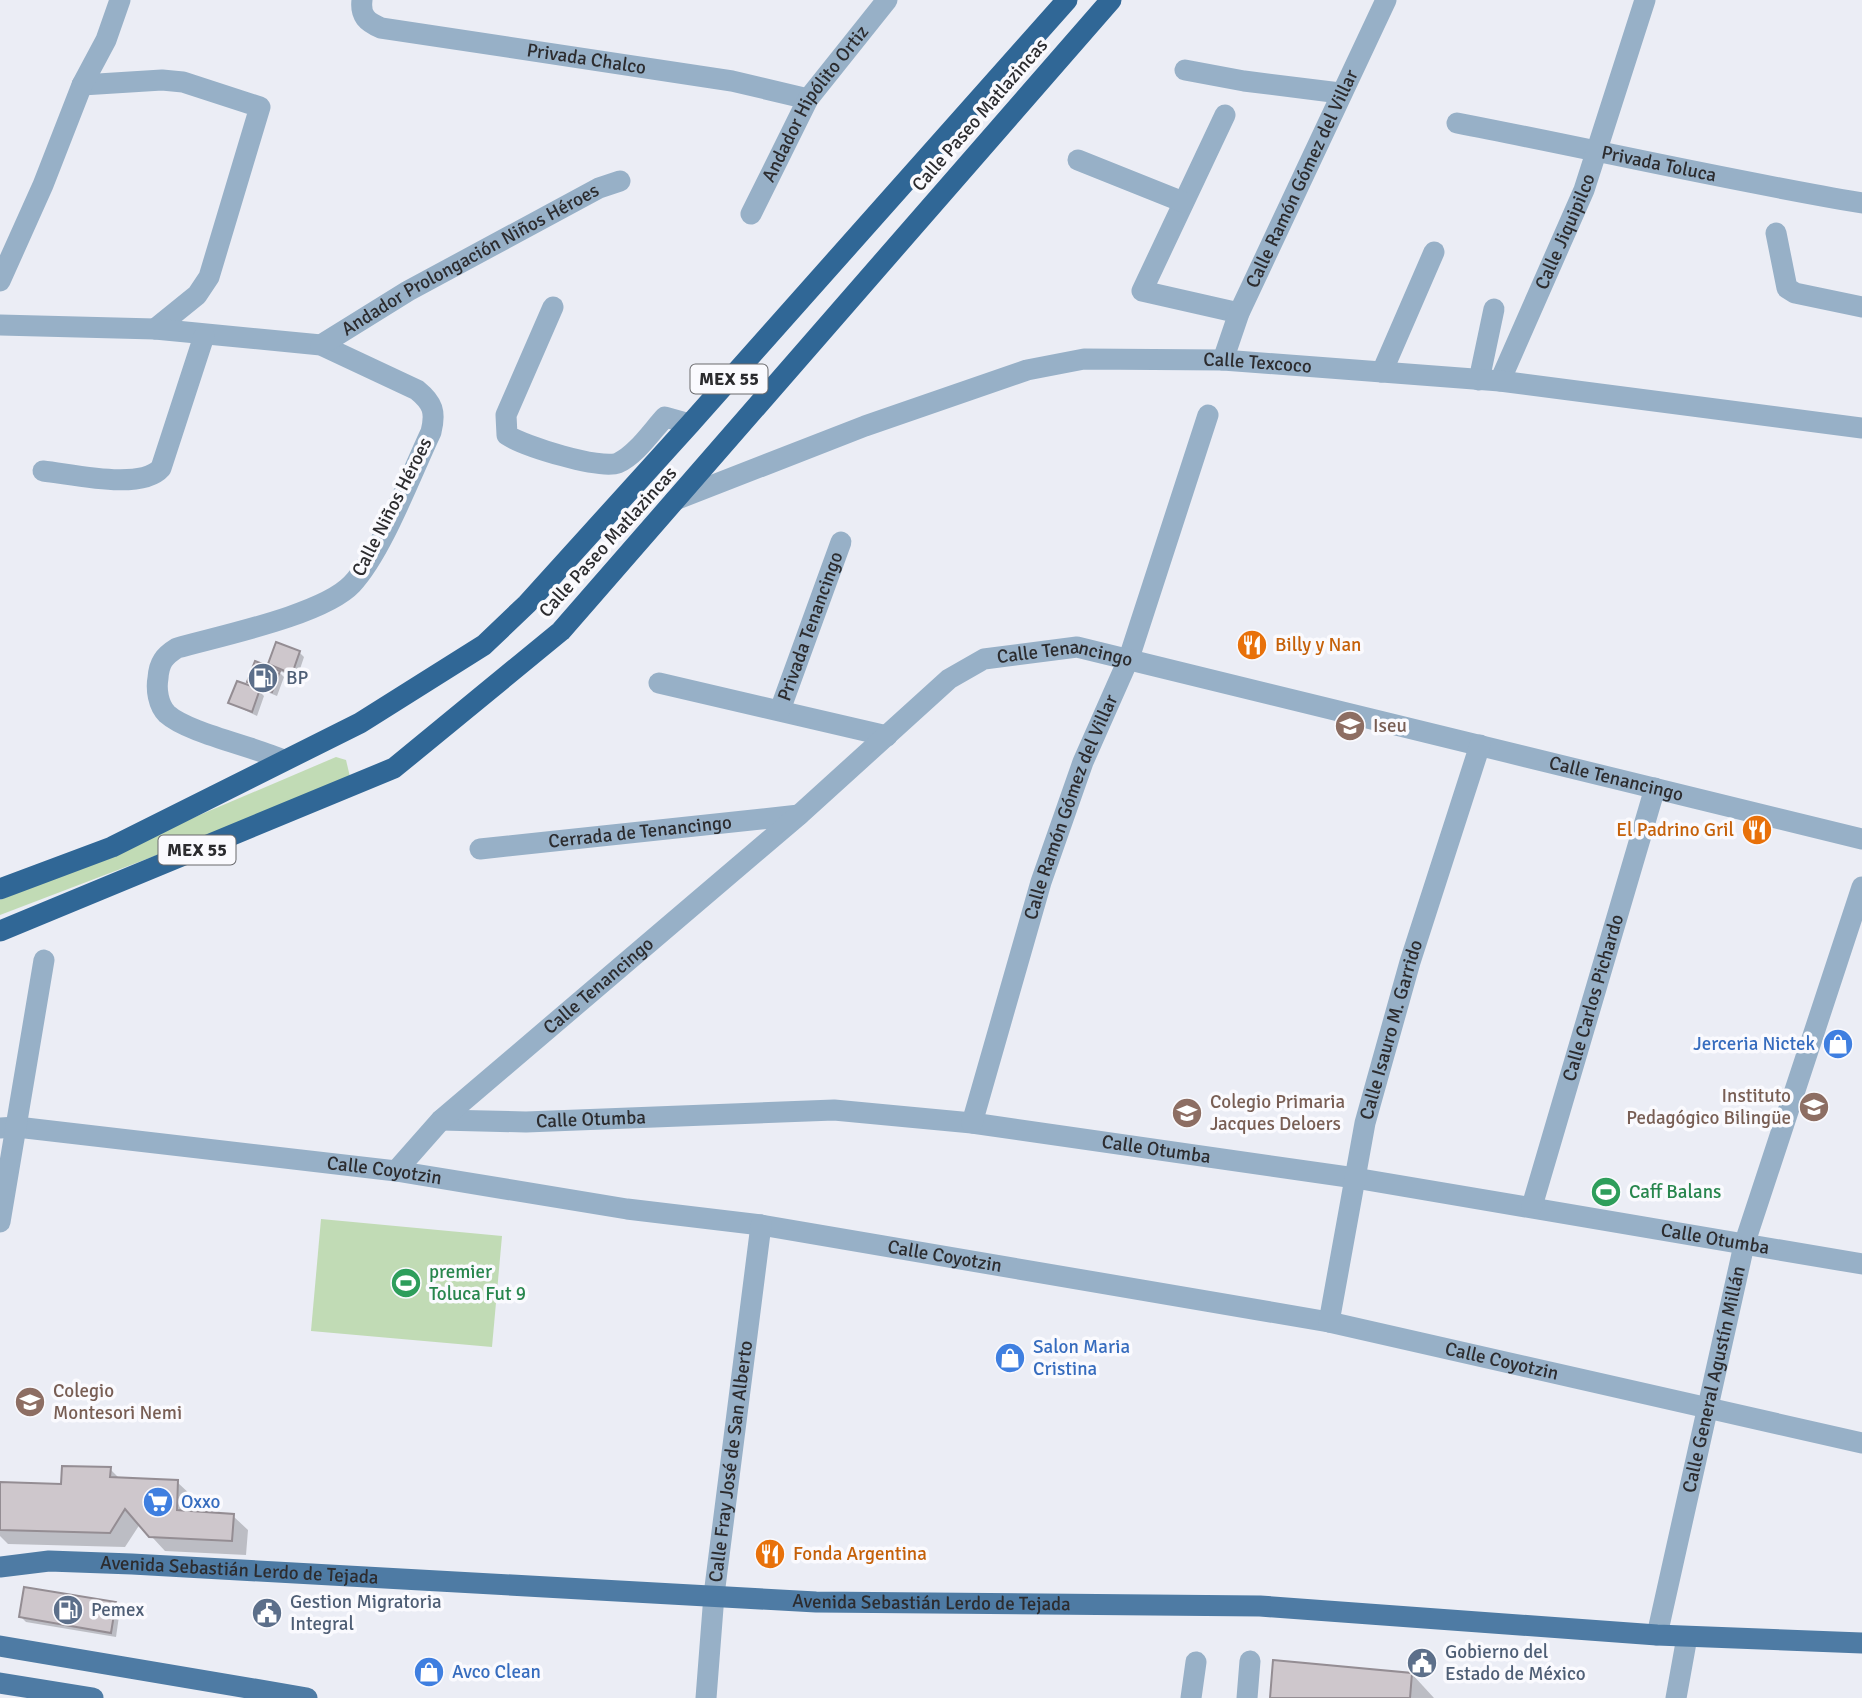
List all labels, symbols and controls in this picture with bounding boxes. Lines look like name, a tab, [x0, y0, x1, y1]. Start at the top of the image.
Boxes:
street label: Andador Hipólito Ortiz	[757, 21, 874, 186]
street label: Calle Paseo Matlazincas	[907, 34, 1053, 196]
street label: Privada Chalco	[525, 38, 648, 80]
street label: Calle Ramón Gómez del Villar	[1241, 66, 1364, 292]
street label: Privada Toluca	[1599, 140, 1718, 187]
street label: Calle Jiquipilco	[1530, 171, 1600, 293]
street label: Andador Prolongación Niños Héroes	[337, 178, 603, 341]
street label: Calle Texcoco	[1203, 348, 1313, 379]
road number: MEX 55	[690, 365, 768, 394]
street label: Calle Niños Héroes	[347, 433, 437, 581]
street label: Calle Paseo Matlazincas	[534, 462, 682, 622]
street label: Privada Tenancingo	[772, 548, 849, 704]
restaurant icon: Billy y Nan	[1235, 628, 1269, 662]
place label: Billy y Nan	[1275, 633, 1361, 657]
street label: Calle Tenancingo	[995, 635, 1135, 672]
fuel station icon: BP	[246, 661, 280, 695]
place label: BP	[286, 666, 308, 690]
street label: Calle Ramón Gómez del Villar	[1019, 691, 1123, 923]
school or university icon: Iseu	[1333, 709, 1367, 743]
place label: Iseu	[1373, 714, 1407, 738]
street label: Calle Tenancingo	[1546, 751, 1686, 807]
street label: Cerrada de Tenancingo	[547, 810, 733, 854]
restaurant icon: El Padrino Gril	[1740, 813, 1774, 847]
place label: El Padrino Gril	[1616, 818, 1734, 842]
road number: MEX 55	[158, 836, 235, 864]
street label: Calle Carlos Pichardo	[1557, 911, 1629, 1084]
street label: Calle Tenancingo	[538, 932, 659, 1040]
street label: Calle Isauro M. Garrido	[1354, 937, 1428, 1123]
shop icon: Jerceria Nictek	[1821, 1027, 1855, 1061]
place label: Jerceria Nictek	[1693, 1032, 1815, 1056]
place label: Instituto Pedagógico Bilingüe	[1626, 1084, 1791, 1130]
place label: Colegio Primaria Jacques Deloers	[1210, 1090, 1345, 1136]
school or university icon: Instituto Pedagógico Bilingüe	[1797, 1090, 1831, 1124]
school or university icon: Colegio Primaria Jacques Deloers	[1170, 1096, 1204, 1130]
street label: Calle Otumba	[536, 1105, 646, 1134]
street label: Calle Otumba	[1100, 1130, 1212, 1169]
street label: Calle Coyotzin	[326, 1151, 444, 1190]
sports icon: Caff Balans	[1589, 1175, 1623, 1209]
place label: Caff Balans	[1629, 1180, 1721, 1204]
street label: Calle Otumba	[1659, 1218, 1771, 1260]
street label: Calle Coyotzin	[886, 1235, 1004, 1278]
place label: premier Toluca Fut 9	[429, 1260, 526, 1306]
street label: Calle General Agustín Millán	[1677, 1264, 1751, 1495]
sports icon: premier Toluca Fut 9	[389, 1266, 423, 1300]
place label: Salon Maria Cristina	[1033, 1335, 1130, 1381]
street label: Calle Coyotzin	[1443, 1337, 1561, 1386]
street label: Calle Fray José de San Alberto	[704, 1339, 758, 1584]
shop icon: Salon Maria Cristina	[993, 1341, 1027, 1375]
place label: Colegio Montesori Nemi	[53, 1379, 182, 1425]
school or university icon: Colegio Montesori Nemi	[13, 1385, 47, 1419]
supermarket icon: Oxxo	[141, 1485, 175, 1519]
place label: Oxxo	[181, 1490, 220, 1514]
restaurant icon: Fonda Argentina	[753, 1537, 787, 1571]
place label: Fonda Argentina	[793, 1542, 927, 1566]
street label: Avenida Sebastián Lerdo de Tejada	[100, 1551, 379, 1590]
street label: Avenida Sebastián Lerdo de Tejada	[792, 1589, 1071, 1616]
place label: Gestion Migratoria Integral	[290, 1590, 442, 1636]
fuel station icon: Pemex	[51, 1593, 85, 1627]
public building icon: Gestion Migratoria Integral	[250, 1596, 284, 1630]
place label: Pemex	[91, 1598, 144, 1622]
place label: Gobierno del Estado de México	[1445, 1640, 1586, 1686]
public building icon: Gobierno del Estado de México	[1405, 1646, 1439, 1680]
shop icon: Avco Clean	[412, 1655, 446, 1689]
place label: Avco Clean	[452, 1660, 541, 1684]

